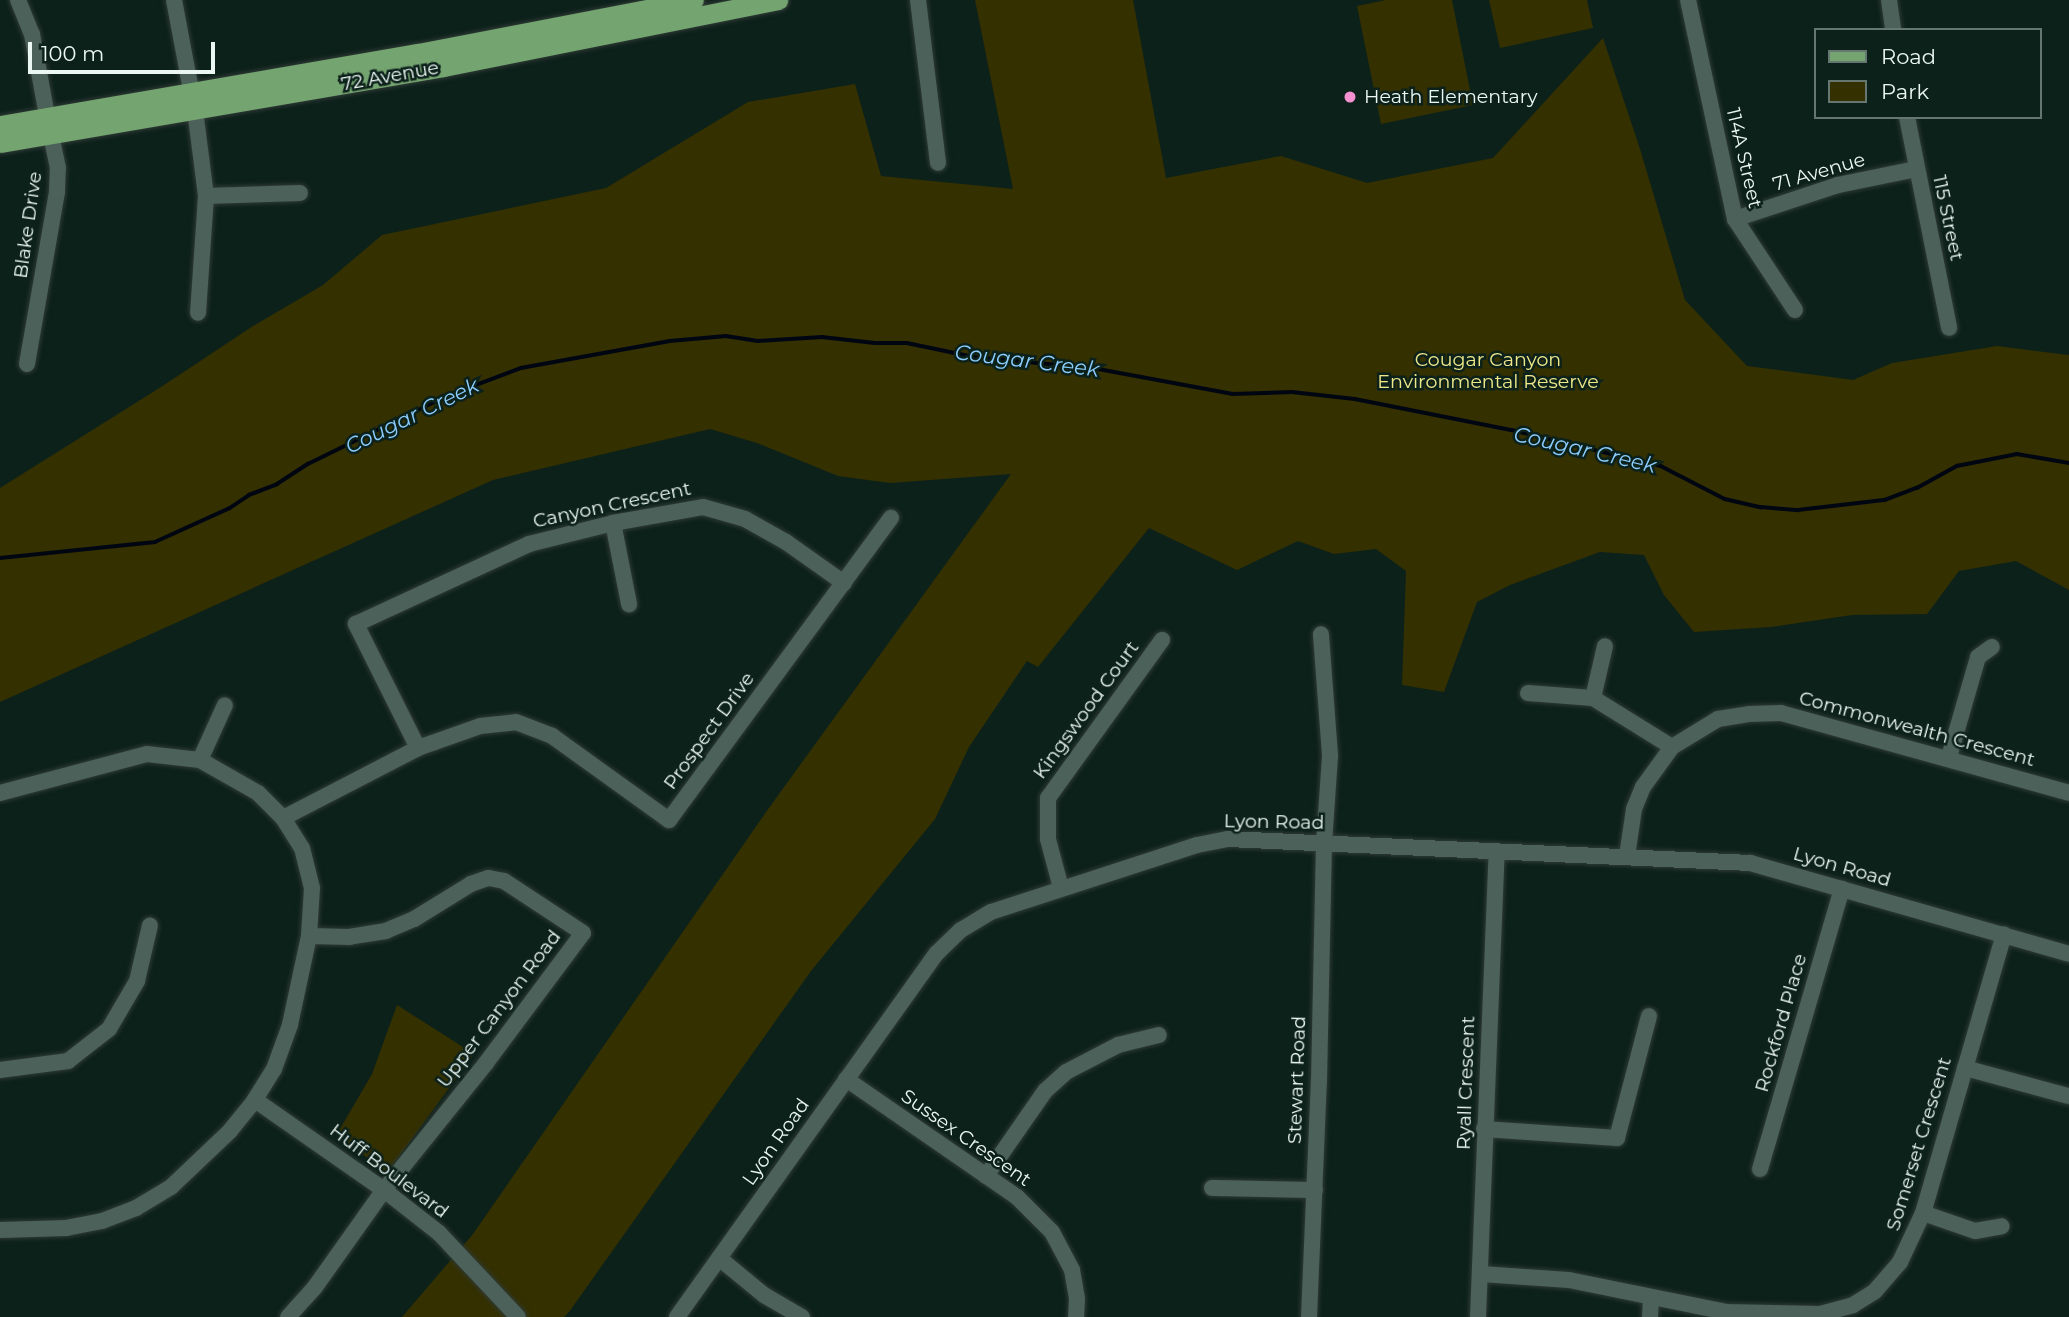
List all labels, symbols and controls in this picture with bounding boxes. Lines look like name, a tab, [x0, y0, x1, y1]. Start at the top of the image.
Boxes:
scale bar	[32, 28, 219, 72]
legend	[1814, 28, 2041, 119]
text: 100 m	[41, 41, 104, 66]
text: Road	[1881, 44, 1936, 69]
street label: 72 Avenue	[339, 56, 441, 96]
text: Park	[1881, 79, 1929, 104]
place label: Heath Elementary	[1364, 86, 1537, 108]
marker: Heath Elementary	[1342, 89, 1358, 105]
street label: 114A Street	[1721, 106, 1767, 210]
street label: 71 Avenue	[1770, 148, 1868, 196]
street label: Blake Drive	[9, 170, 47, 280]
street label: 115 Street	[1928, 173, 1968, 263]
water label: Cougar Creek	[953, 340, 1101, 382]
park label: Cougar Canyon Environmental Reserve	[1377, 349, 1599, 393]
water label: Cougar Creek	[341, 373, 483, 459]
water label: Cougar Creek	[1511, 421, 1659, 479]
street label: Canyon Crescent	[531, 477, 693, 533]
street label: Kingswood Court	[1028, 637, 1144, 783]
street label: Prospect Drive	[659, 668, 759, 794]
street label: Commonwealth Crescent	[1797, 687, 2037, 771]
street label: Lyon Road	[1224, 810, 1324, 834]
street label: Lyon Road	[1790, 842, 1894, 892]
street label: Upper Canyon Road	[432, 926, 566, 1092]
street label: Rockford Place	[1750, 951, 1812, 1095]
street label: Stewart Road	[1283, 1016, 1311, 1144]
street label: Ryall Crescent	[1452, 1016, 1480, 1150]
street label: Somerset Crescent	[1882, 1054, 1956, 1234]
street label: Sussex Crescent	[897, 1085, 1035, 1191]
street label: Lyon Road	[738, 1094, 814, 1190]
street label: Huff Boulevard	[325, 1119, 453, 1223]

